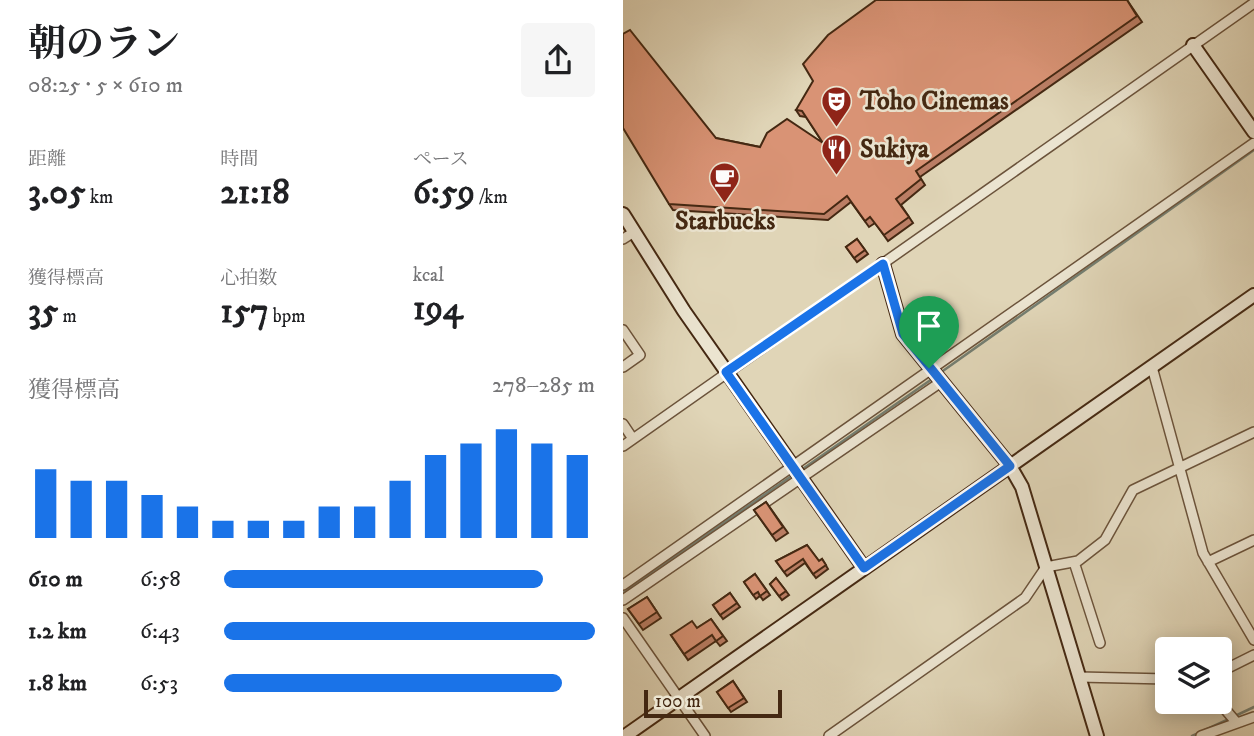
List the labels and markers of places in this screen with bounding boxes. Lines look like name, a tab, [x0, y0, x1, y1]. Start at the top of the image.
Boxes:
theatre icon: Toho Cinemas	[820, 84, 854, 128]
place label: Toho Cinemas	[859, 85, 1009, 118]
restaurant icon: Sukiya	[820, 132, 854, 176]
place label: Sukiya	[860, 133, 930, 166]
cafe icon: Starbucks	[708, 161, 742, 205]
place label: Starbucks	[675, 205, 775, 238]
pin	[899, 296, 959, 368]

